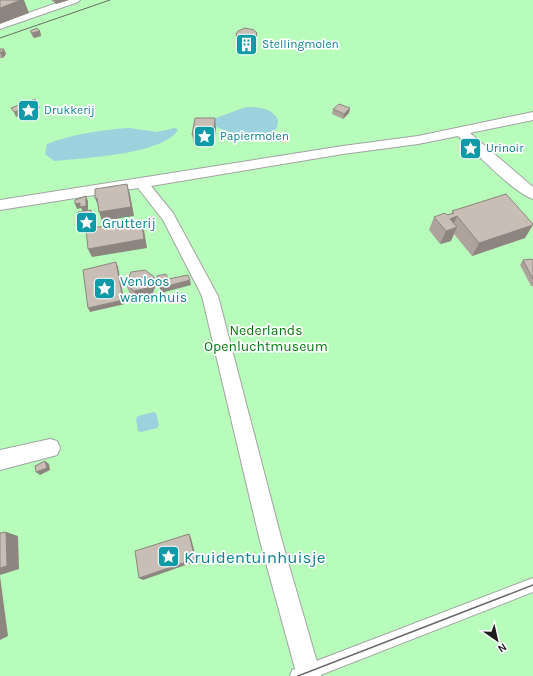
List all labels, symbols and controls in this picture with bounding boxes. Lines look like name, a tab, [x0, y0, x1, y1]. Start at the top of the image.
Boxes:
building icon: Stellingmolen	[234, 31, 260, 57]
place label: Stellingmolen	[262, 37, 339, 51]
place icon: Drukkerij	[15, 97, 41, 123]
place label: Drukkerij	[44, 103, 95, 117]
place icon: Papiermolen	[192, 123, 218, 149]
place label: Papiermolen	[220, 129, 289, 143]
place icon: Urinoir	[457, 135, 483, 161]
place label: Urinoir	[486, 141, 524, 155]
place icon: Grutterij	[74, 210, 100, 236]
place label: Grutterij	[102, 215, 156, 232]
place label: Venloos warenhuis	[120, 273, 187, 306]
place icon: Venloos warenhuis	[91, 276, 117, 302]
park label: Nederlands Openluchtmuseum	[204, 322, 328, 355]
place icon: Kruidentuinhuisje	[155, 544, 181, 570]
place label: Kruidentuinhuisje	[184, 547, 326, 567]
north arrow	[477, 620, 517, 660]
text: N	[495, 640, 509, 655]

